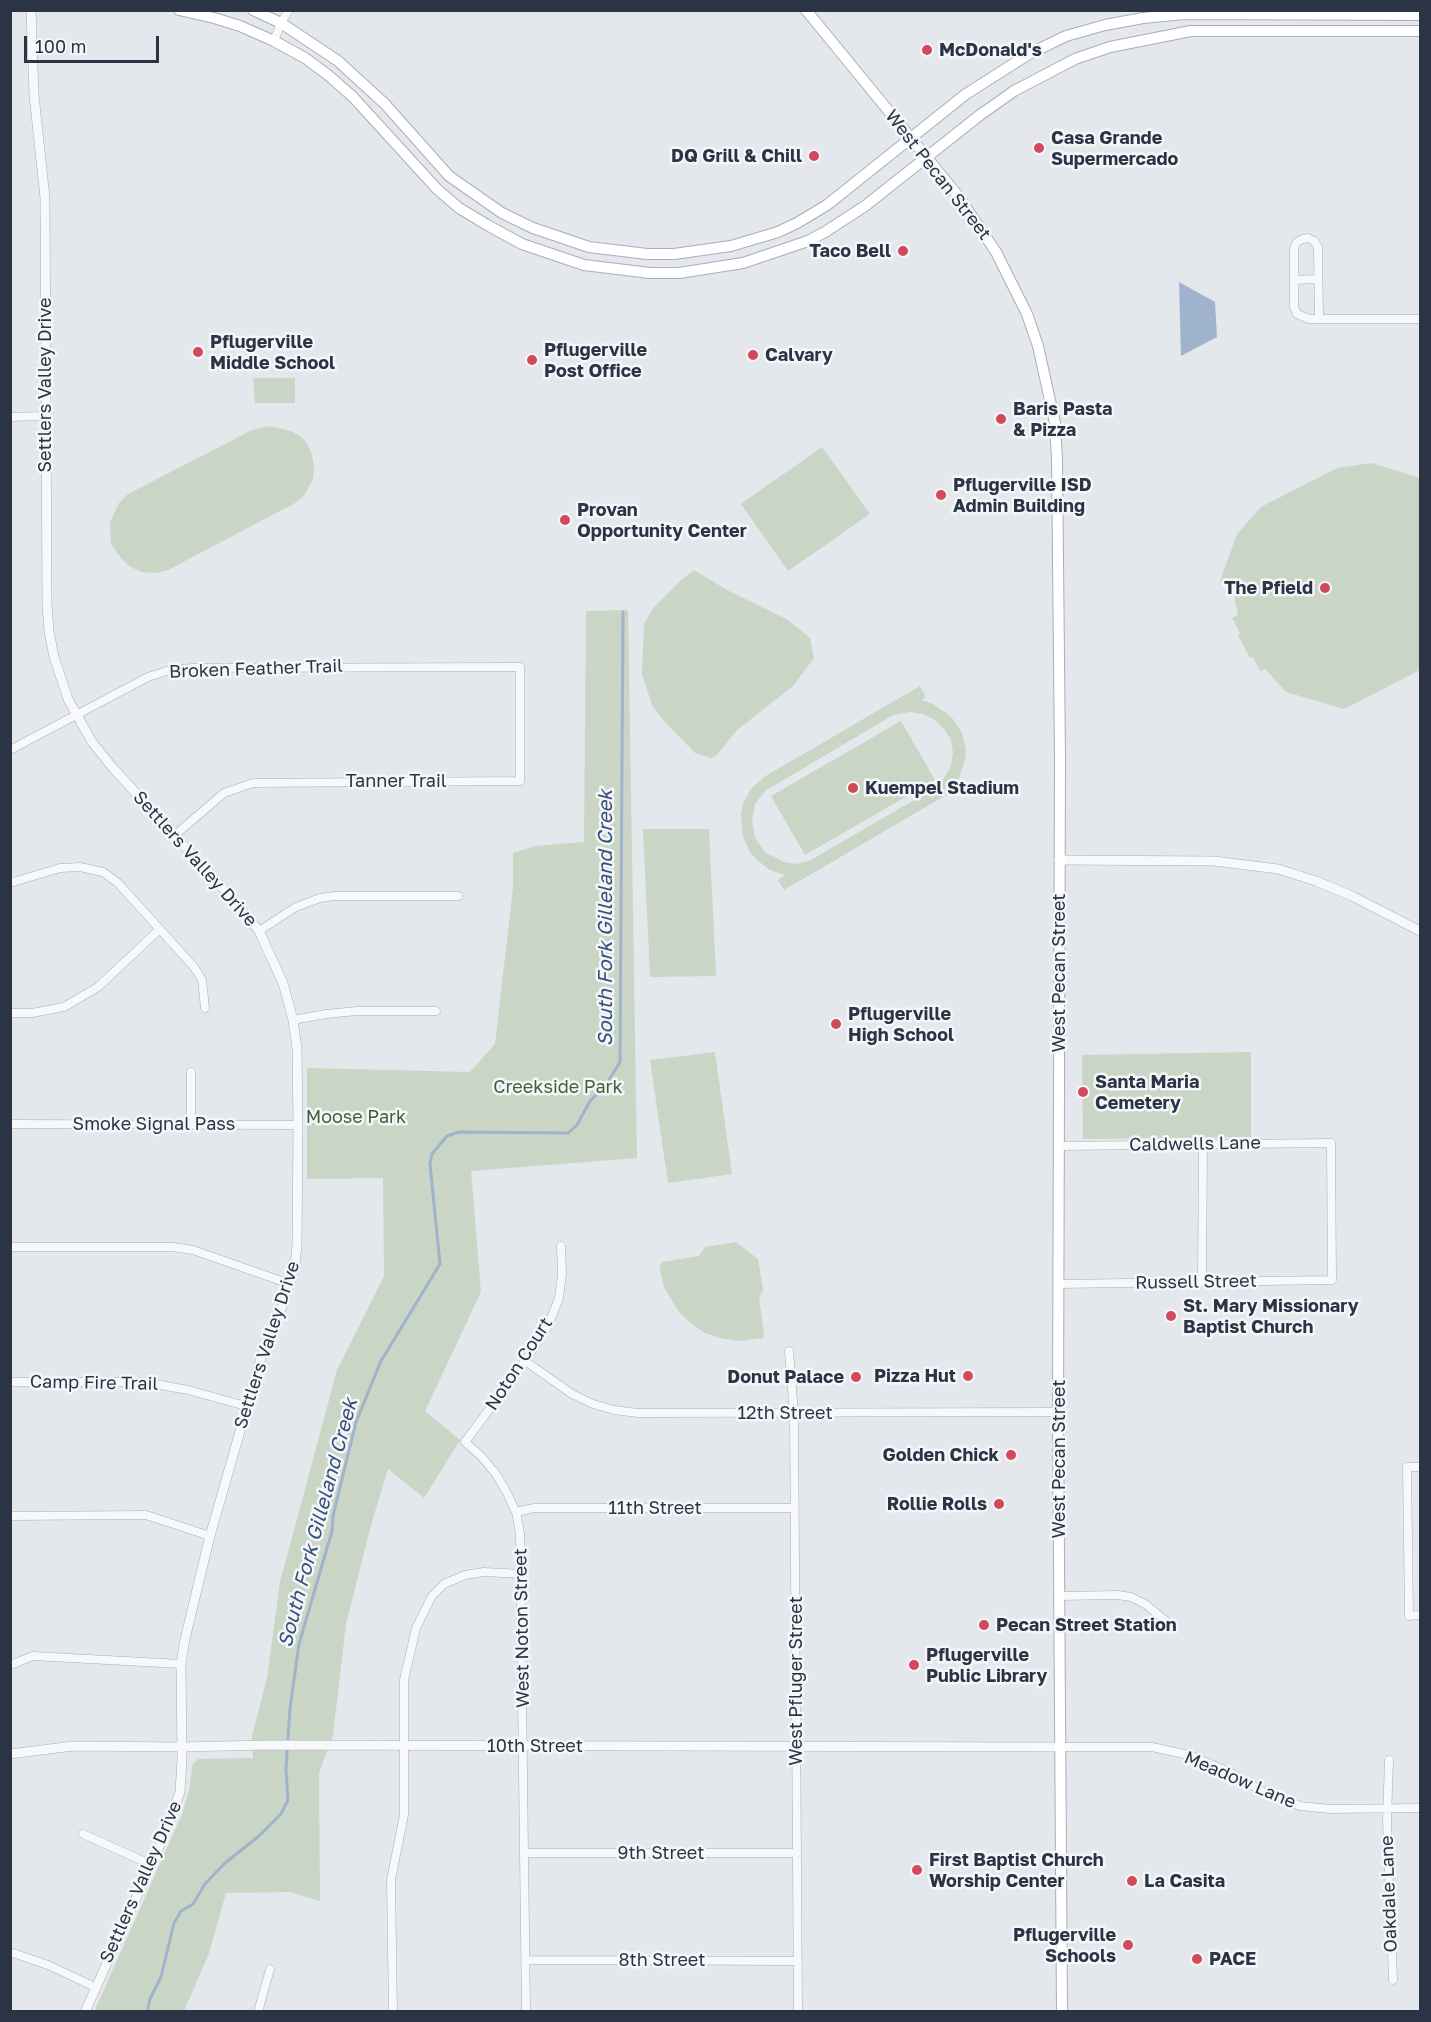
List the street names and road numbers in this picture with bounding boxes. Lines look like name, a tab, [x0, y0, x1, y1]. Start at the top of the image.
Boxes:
street label: West Pecan Street	[881, 106, 995, 244]
street label: Settlers Valley Drive	[34, 297, 56, 473]
street label: Broken Feather Trail	[169, 655, 343, 683]
street label: Tanner Trail	[346, 770, 446, 792]
street label: Settlers Valley Drive	[128, 787, 262, 931]
street label: West Pecan Street	[1048, 893, 1070, 1053]
street label: Smoke Signal Pass	[73, 1113, 235, 1135]
street label: Caldwells Lane	[1129, 1132, 1261, 1156]
street label: Settlers Valley Drive	[230, 1258, 304, 1432]
street label: Russell Street	[1135, 1270, 1257, 1294]
street label: Noton Court	[481, 1313, 557, 1415]
street label: Camp Fire Trail	[30, 1371, 158, 1395]
street label: West Pecan Street	[1048, 1379, 1070, 1539]
street label: 12th Street	[737, 1402, 833, 1424]
street label: 11th Street	[608, 1497, 702, 1519]
street label: West Noton Street	[510, 1548, 534, 1708]
street label: West Pfluger Street	[785, 1596, 807, 1766]
street label: 10th Street	[487, 1735, 583, 1757]
street label: Meadow Lane	[1181, 1747, 1299, 1813]
street label: Settlers Valley Drive	[96, 1798, 186, 1966]
street label: Oakdale Lane	[1376, 1835, 1402, 1953]
street label: 9th Street	[618, 1842, 704, 1864]
street label: 8th Street	[618, 1949, 706, 1971]

